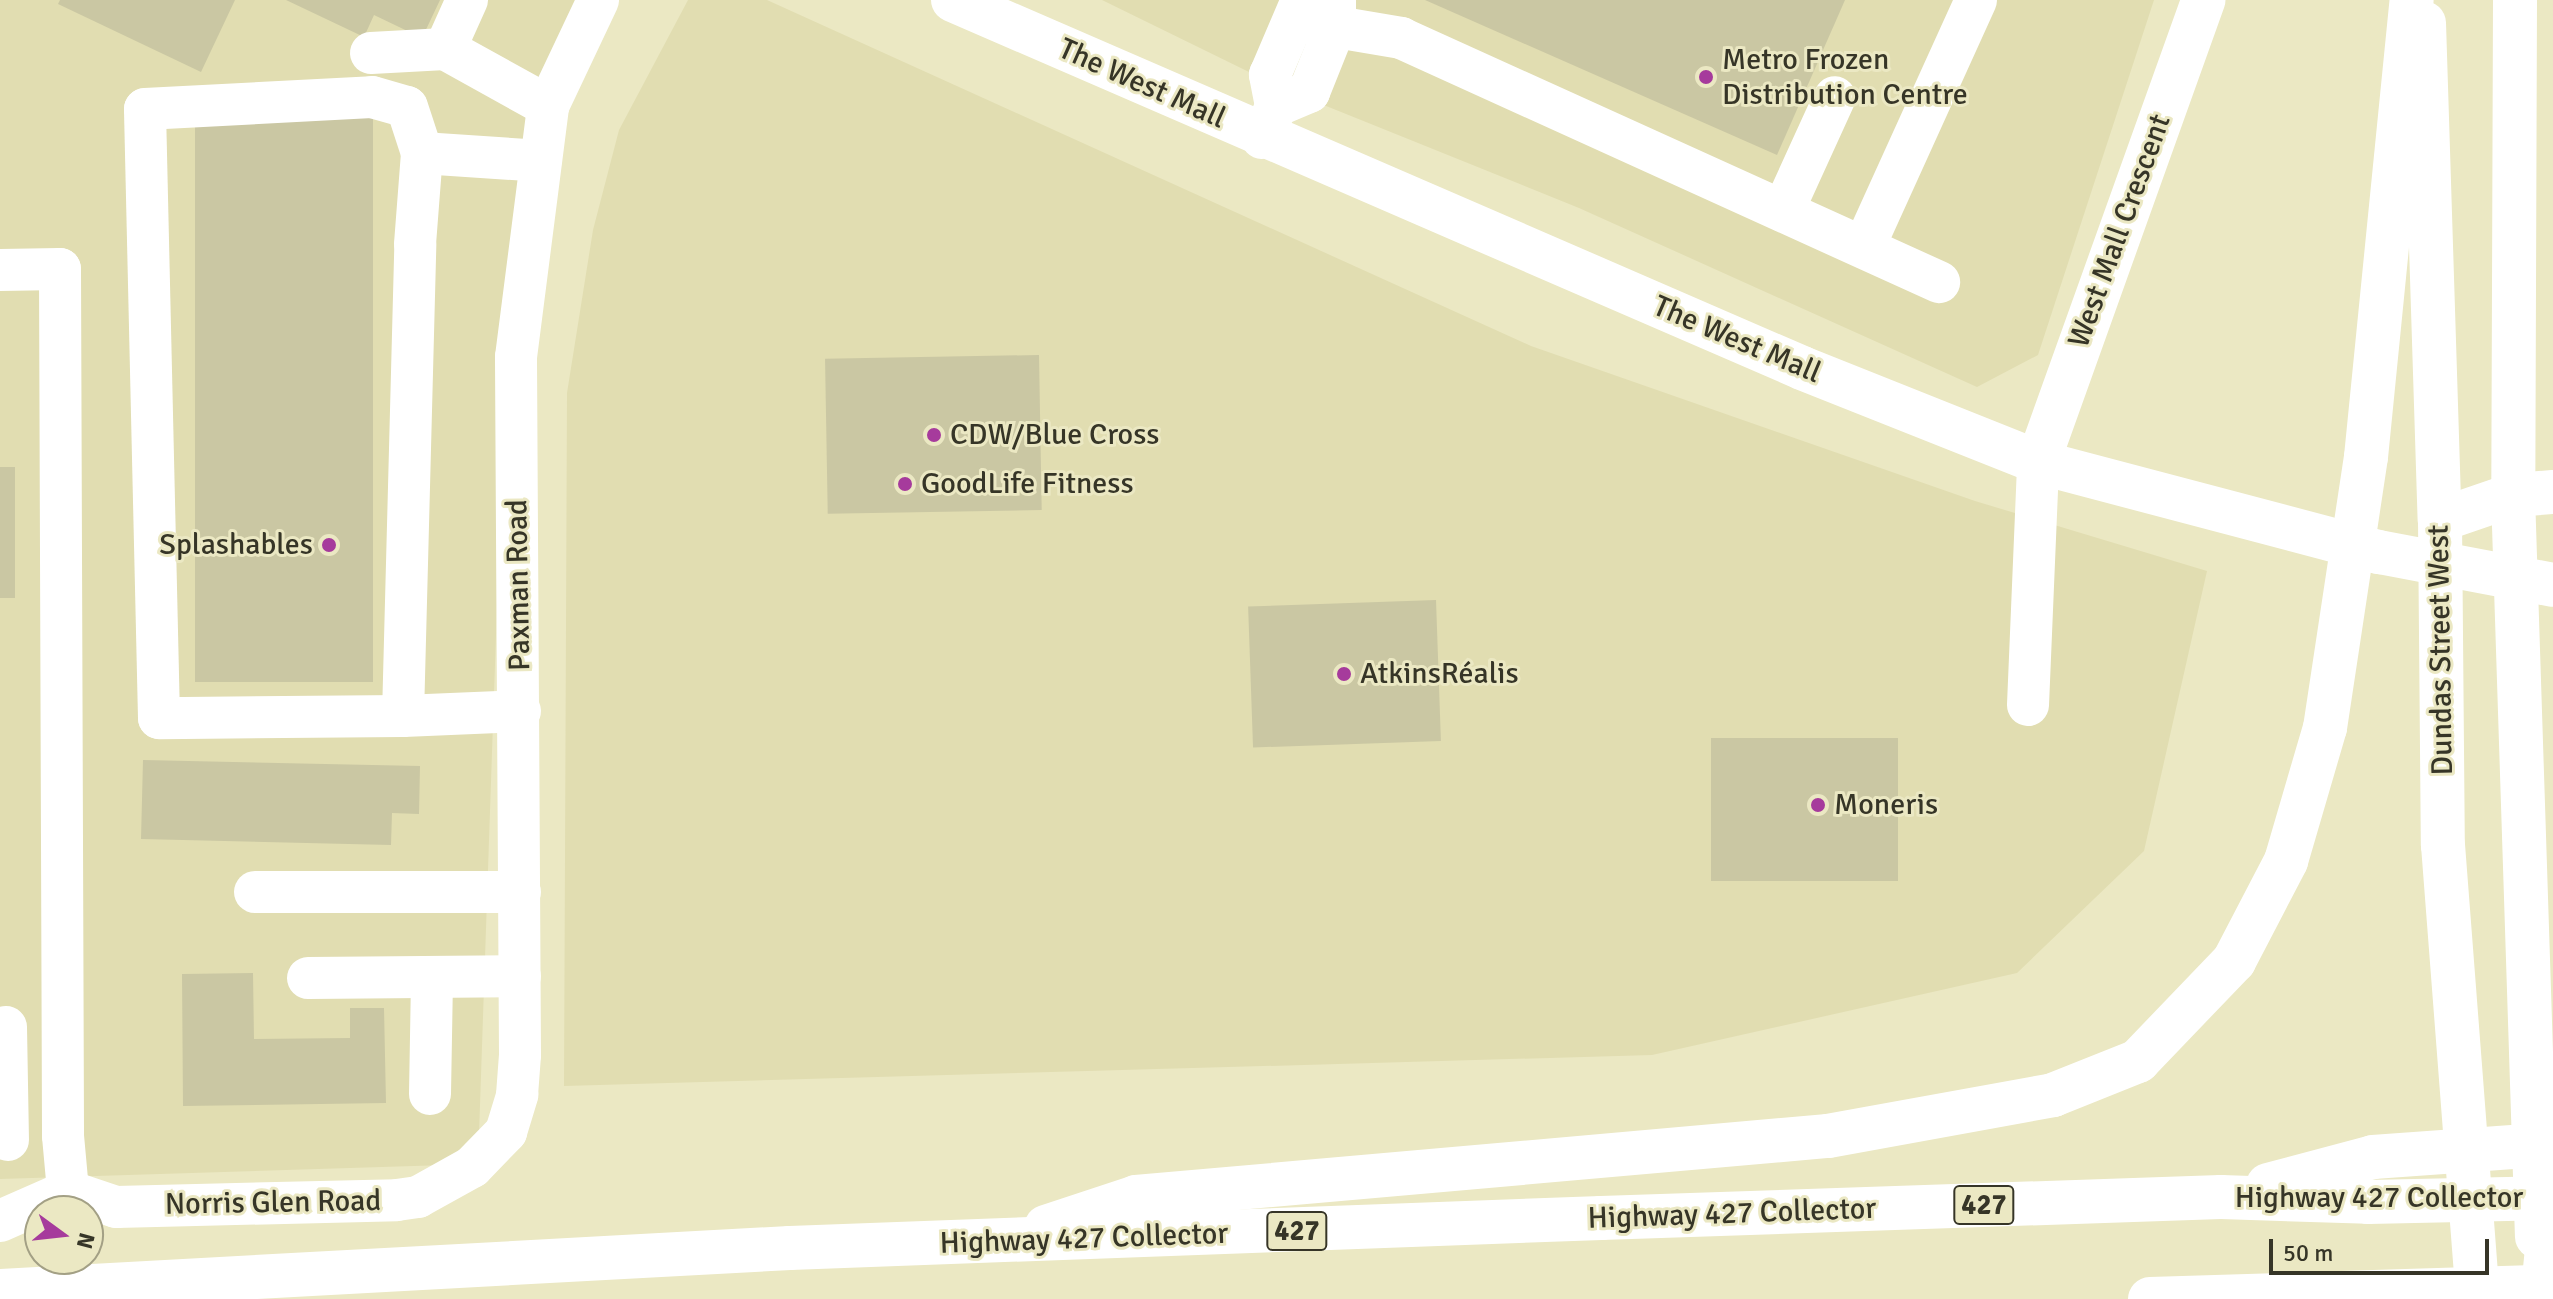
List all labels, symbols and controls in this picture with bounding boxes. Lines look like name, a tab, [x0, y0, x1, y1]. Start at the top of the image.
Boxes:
street label: The West Mall	[1053, 31, 1231, 137]
place label: Metro Frozen Distribution Centre	[1722, 42, 1968, 112]
marker: Metro Frozen Distribution Centre	[1697, 68, 1715, 86]
street label: West Mall Crescent	[2061, 109, 2179, 353]
street label: The West Mall	[1648, 288, 1826, 392]
place label: CDW/Blue Cross	[950, 417, 1159, 453]
marker: CDW/Blue Cross	[925, 426, 943, 444]
place label: GoodLife Fitness	[921, 466, 1134, 502]
marker: GoodLife Fitness	[896, 475, 914, 493]
street label: Paxman Road	[500, 499, 538, 671]
street label: Dundas Street West	[2421, 524, 2461, 776]
place label: Splashables	[159, 527, 313, 563]
marker: Splashables	[320, 536, 338, 554]
place label: AtkinsRéalis	[1360, 656, 1519, 692]
marker: AtkinsRéalis	[1335, 665, 1353, 683]
place label: Moneris	[1834, 787, 1938, 823]
marker: Moneris	[1809, 796, 1827, 814]
street label: Highway 427 Collector	[2235, 1180, 2523, 1216]
road number: 427	[1952, 1181, 2016, 1229]
street label: Norris Glen Road	[164, 1183, 382, 1223]
street label: Highway 427 Collector	[1587, 1191, 1877, 1237]
north arrow	[24, 1195, 104, 1275]
road number: 427	[1265, 1207, 1329, 1255]
street label: Highway 427 Collector	[939, 1216, 1229, 1262]
scale bar	[2273, 1223, 2493, 1273]
text: N	[71, 1230, 101, 1252]
text: 50 m	[2283, 1238, 2333, 1268]

